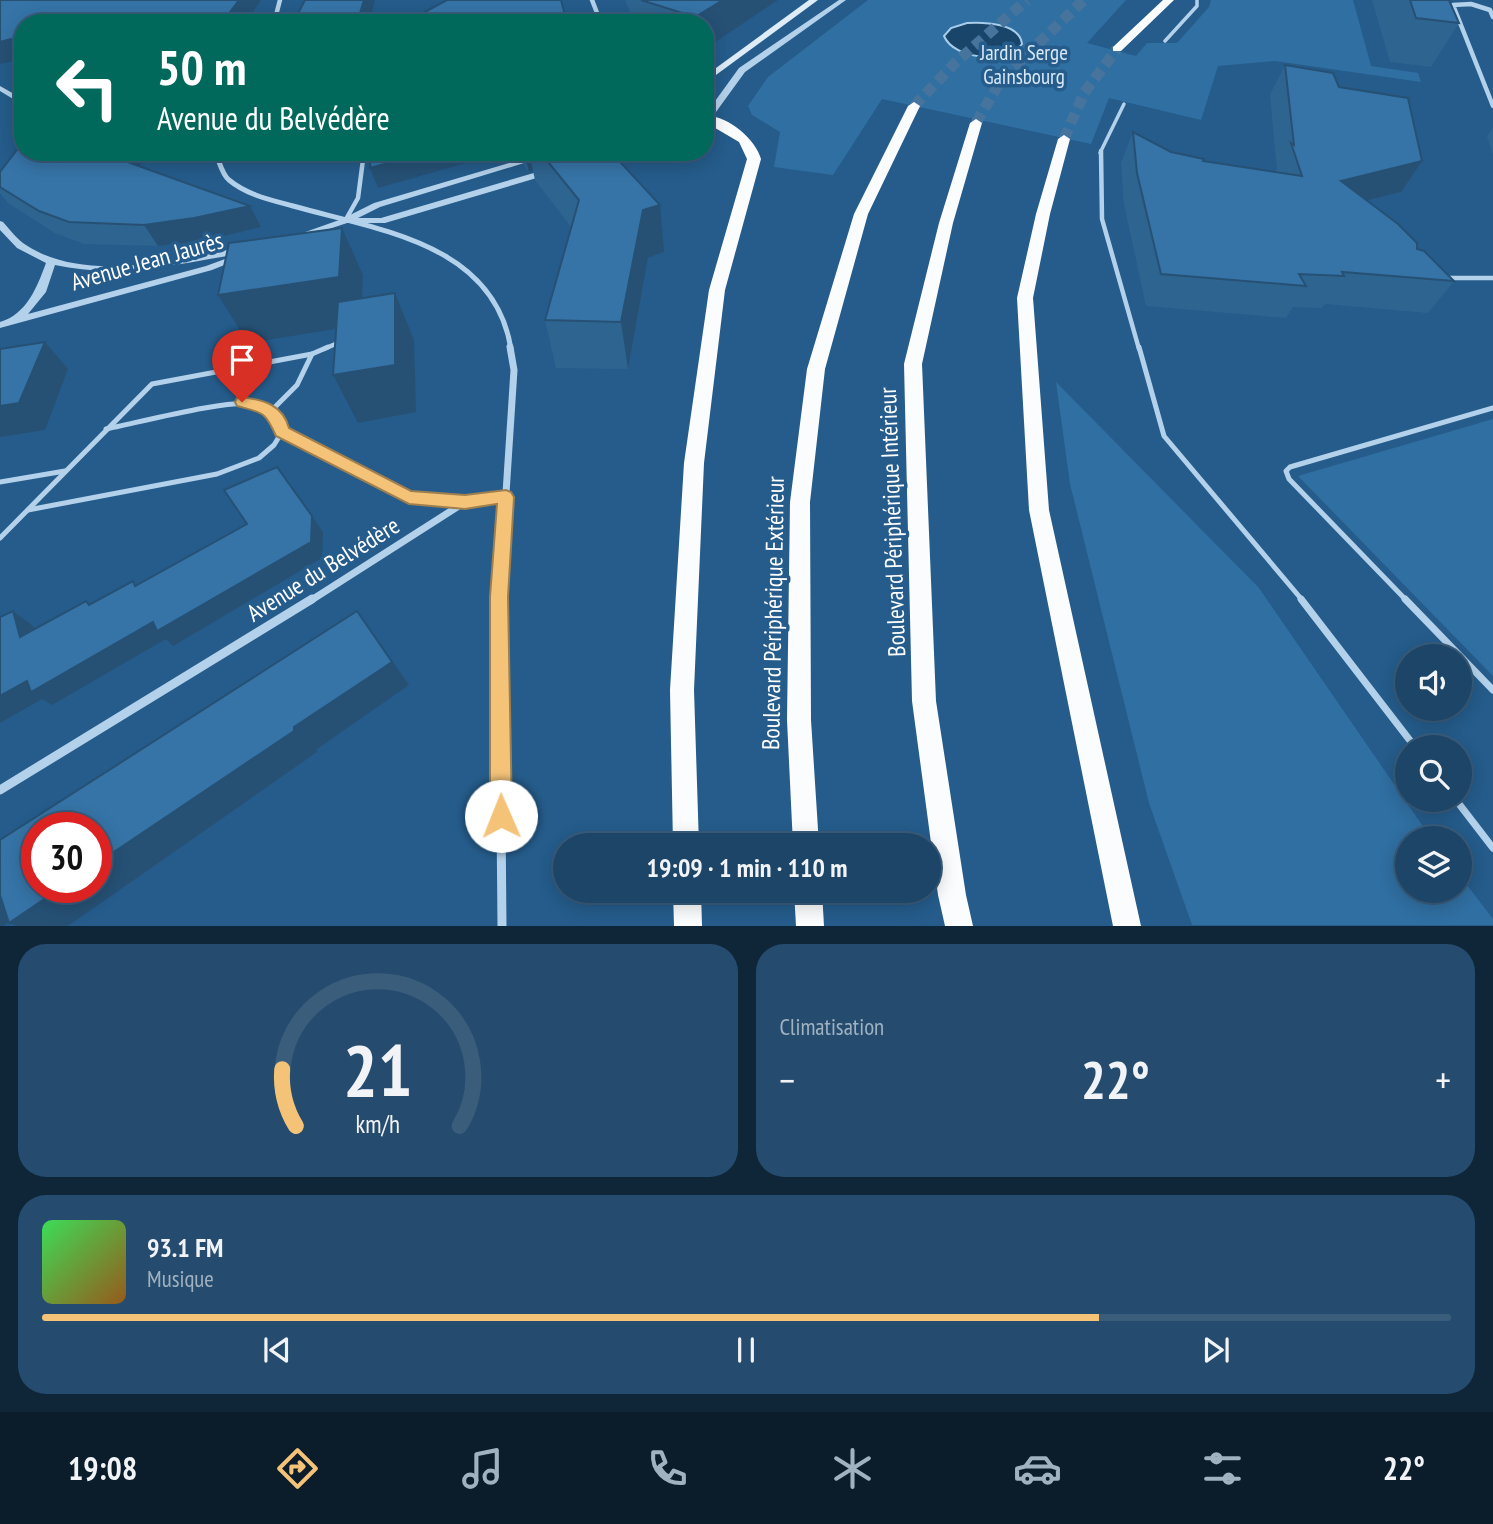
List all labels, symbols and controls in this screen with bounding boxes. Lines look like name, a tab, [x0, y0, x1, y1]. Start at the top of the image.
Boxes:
text: 50 m	[157, 35, 246, 99]
park label: Jardin Serge Gainsbourg	[979, 39, 1068, 90]
icon: left	[42, 42, 133, 133]
text: Avenue du Belvédère	[157, 97, 390, 139]
street label: Avenue Jean Jaurès	[67, 224, 227, 298]
pin	[212, 330, 272, 402]
icon: arrive	[223, 341, 261, 379]
street label: Boulevard Périphérique Intérieur	[872, 386, 912, 657]
street label: Boulevard Périphérique Extérieur	[755, 476, 791, 750]
street label: Avenue du Belvédère	[241, 510, 405, 628]
map controls	[1395, 644, 1472, 903]
button: sound	[1395, 644, 1472, 721]
button: search	[1395, 735, 1472, 812]
position arrow	[464, 779, 538, 853]
speed limit sign: 30	[21, 812, 112, 903]
button: layers	[1395, 826, 1472, 903]
text: 19:09 · 1 min · 110 m	[647, 851, 847, 884]
text: Climatisation	[780, 1012, 884, 1041]
text: 21	[343, 1023, 413, 1117]
text: 22°	[1081, 1046, 1150, 1113]
text: −	[780, 1055, 795, 1104]
text: +	[1435, 1055, 1451, 1104]
text: km/h	[356, 1108, 400, 1140]
text: 93.1 FM	[147, 1231, 223, 1264]
text: Musique	[147, 1264, 214, 1293]
icon: previous	[258, 1331, 296, 1369]
icon: pause	[727, 1331, 765, 1369]
icon: next	[1197, 1331, 1235, 1369]
icon: directions	[273, 1444, 322, 1493]
icon: music	[458, 1444, 507, 1493]
icon: phone	[643, 1444, 692, 1493]
icon: climate	[828, 1444, 877, 1493]
icon: car	[1013, 1444, 1062, 1493]
icon: filters	[1198, 1444, 1247, 1493]
text: 19:08	[68, 1447, 137, 1489]
text: 22°	[1383, 1447, 1425, 1489]

